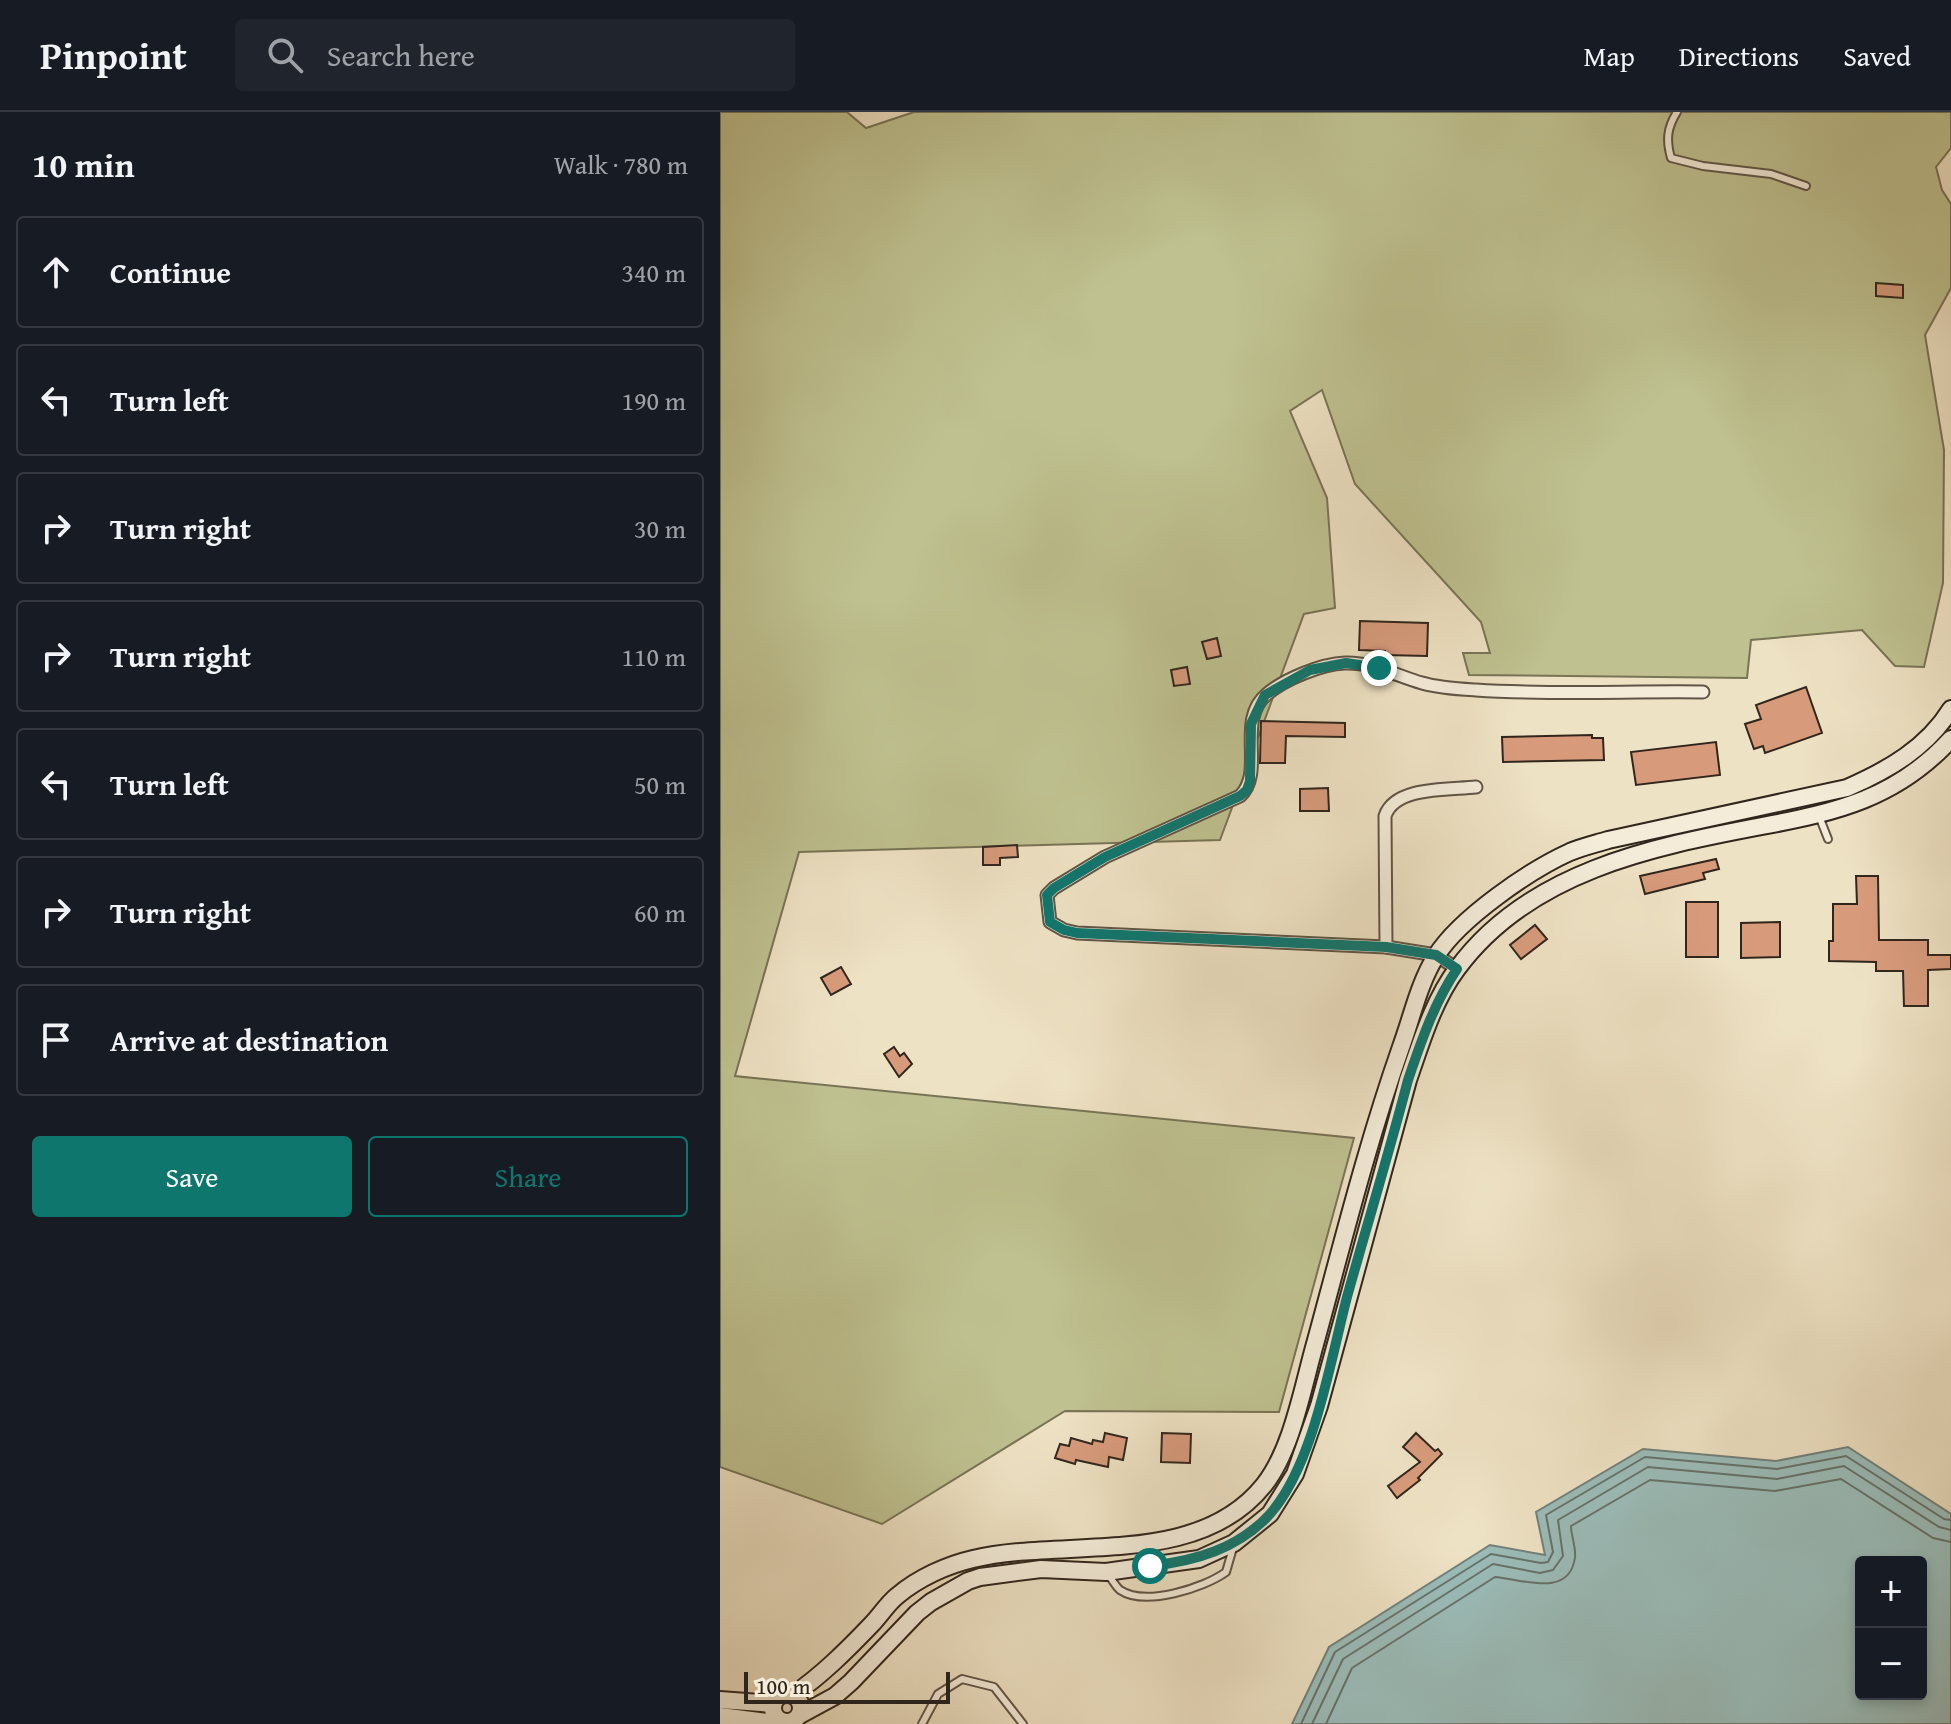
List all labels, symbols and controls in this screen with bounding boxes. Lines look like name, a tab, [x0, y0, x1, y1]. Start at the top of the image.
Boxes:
search box	[235, 19, 795, 91]
text: Pinpoint	[40, 27, 187, 83]
icon: search	[263, 33, 307, 77]
text: Search here	[327, 33, 475, 77]
text: Map	[1583, 35, 1635, 76]
text: Directions	[1679, 35, 1799, 76]
text: Saved	[1843, 35, 1911, 76]
text: 10 min	[32, 140, 134, 189]
text: Walk · 780 m	[554, 145, 688, 184]
icon: ahead	[34, 250, 78, 294]
text: Continue	[110, 250, 231, 294]
text: 340 m	[621, 253, 686, 292]
icon: left	[34, 378, 78, 422]
text: Turn left	[110, 378, 229, 422]
text: 190 m	[621, 381, 686, 420]
icon: right	[34, 506, 78, 550]
text: Turn right	[110, 506, 251, 550]
text: 30 m	[634, 509, 686, 548]
icon: right	[34, 634, 78, 678]
text: Turn right	[110, 634, 251, 678]
text: 110 m	[621, 637, 686, 676]
route end	[1361, 650, 1397, 686]
icon: left	[34, 762, 78, 806]
text: Turn left	[110, 762, 229, 806]
text: 50 m	[634, 765, 686, 804]
icon: right	[34, 890, 78, 934]
text: Turn right	[110, 890, 251, 934]
text: 60 m	[634, 893, 686, 932]
icon: arrive	[34, 1018, 78, 1062]
text: Arrive at destination	[110, 1018, 388, 1062]
button: Save	[32, 1136, 352, 1217]
button: Share	[368, 1136, 688, 1217]
route start	[1132, 1548, 1168, 1584]
map controls	[1855, 1556, 1927, 1700]
button: +	[1855, 1556, 1927, 1628]
button: −	[1855, 1628, 1927, 1700]
scale bar	[744, 1668, 950, 1704]
text: 100 m	[756, 1670, 811, 1702]

